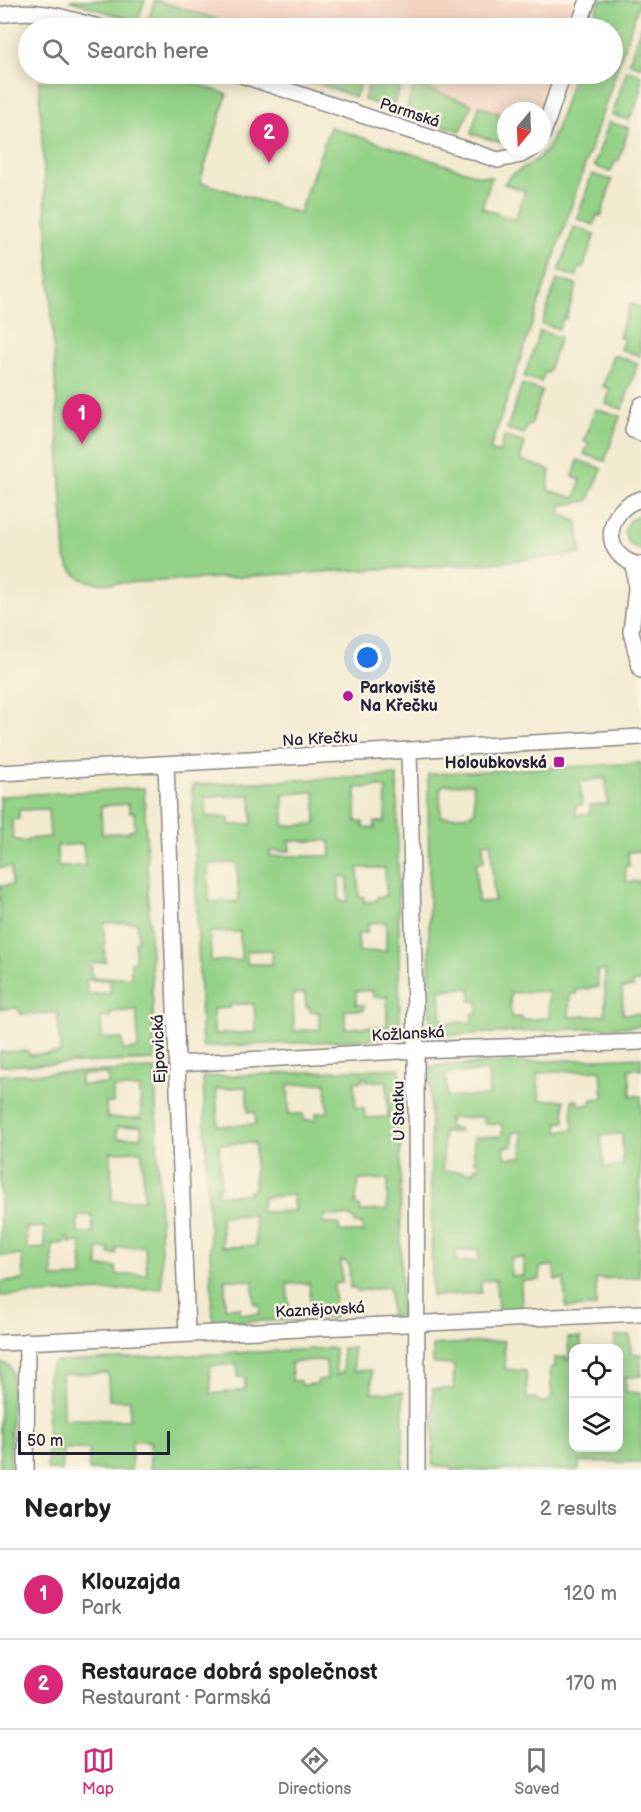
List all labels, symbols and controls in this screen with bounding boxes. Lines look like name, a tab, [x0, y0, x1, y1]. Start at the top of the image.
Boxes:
search box	[18, 18, 623, 84]
icon: search	[39, 35, 72, 68]
text: Search here	[87, 38, 209, 65]
street label: Parmská	[377, 95, 442, 132]
north arrow	[497, 102, 551, 156]
pin: 2	[250, 114, 288, 163]
pin: 1	[62, 394, 101, 444]
your location	[353, 643, 382, 672]
place label: Parkoviště Na Křečku	[360, 679, 438, 716]
marker: Parkoviště Na Křečku	[341, 689, 355, 703]
street label: Na Křečku	[282, 728, 358, 751]
place label: Holoubkovská	[445, 754, 547, 773]
marker: Holoubkovská	[552, 755, 566, 769]
street label: Ejpovická	[149, 1014, 170, 1084]
street label: Kožlanská	[371, 1023, 445, 1046]
street label: U Statku	[389, 1081, 410, 1141]
street label: Kaznějovská	[275, 1299, 365, 1322]
map controls	[569, 1344, 623, 1452]
button: locate	[569, 1344, 623, 1398]
button: layers	[569, 1398, 623, 1452]
scale bar	[18, 1428, 170, 1456]
text: 50 m	[27, 1432, 63, 1451]
text: Nearby	[24, 1494, 111, 1525]
text: 2 results	[540, 1497, 617, 1521]
text: Klouzajda	[81, 1569, 181, 1596]
text: 1	[39, 1582, 48, 1606]
text: 120 m	[564, 1582, 617, 1606]
text: Park	[81, 1596, 121, 1620]
text: Restaurace dobrá společnost	[81, 1659, 378, 1686]
text: 2	[38, 1672, 49, 1696]
text: 170 m	[566, 1672, 617, 1696]
text: Restaurant · Parmská	[81, 1686, 271, 1710]
tab: Map	[82, 1744, 115, 1799]
tab: Directions	[278, 1744, 351, 1799]
tab: Saved	[514, 1744, 559, 1799]

